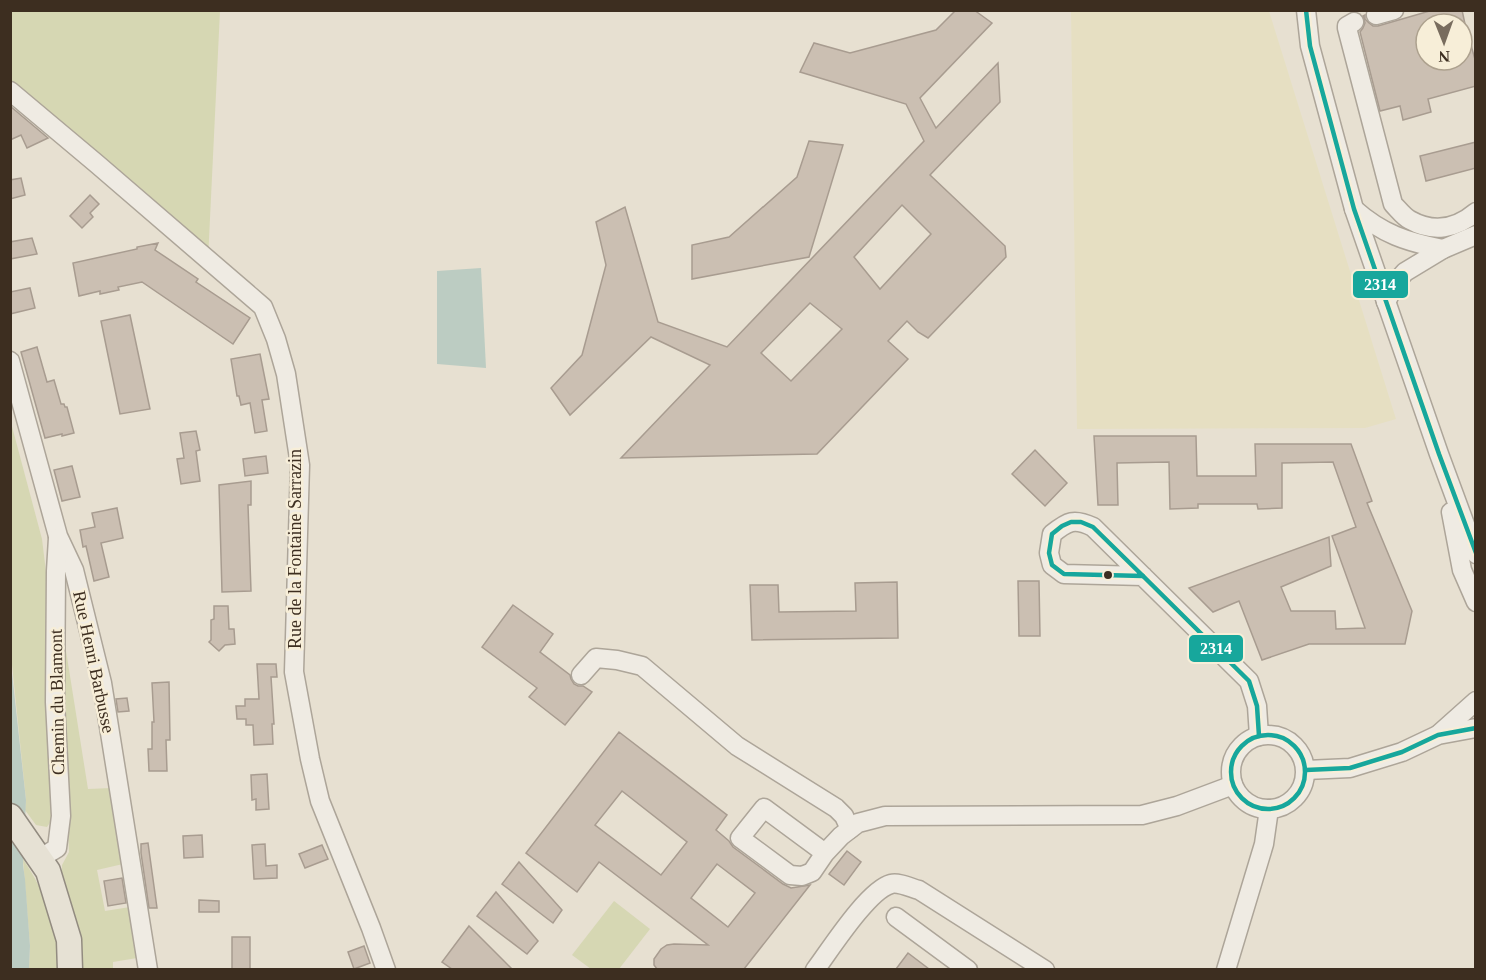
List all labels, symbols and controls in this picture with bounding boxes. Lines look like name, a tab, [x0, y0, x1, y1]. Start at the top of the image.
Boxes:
north arrow	[1414, 12, 1474, 72]
text: N	[1438, 48, 1450, 65]
line badge: 2314	[1352, 270, 1409, 299]
text: 2314	[1364, 276, 1396, 293]
street label: Rue de la Fontaine Sarrazin	[285, 449, 305, 649]
unlabelled marker	[1102, 569, 1114, 581]
street label: Rue Henri Barbusse	[69, 589, 119, 735]
street label: Chemin du Blamont	[46, 629, 68, 775]
line badge: 2314	[1188, 634, 1244, 663]
text: 2314	[1200, 640, 1232, 657]

